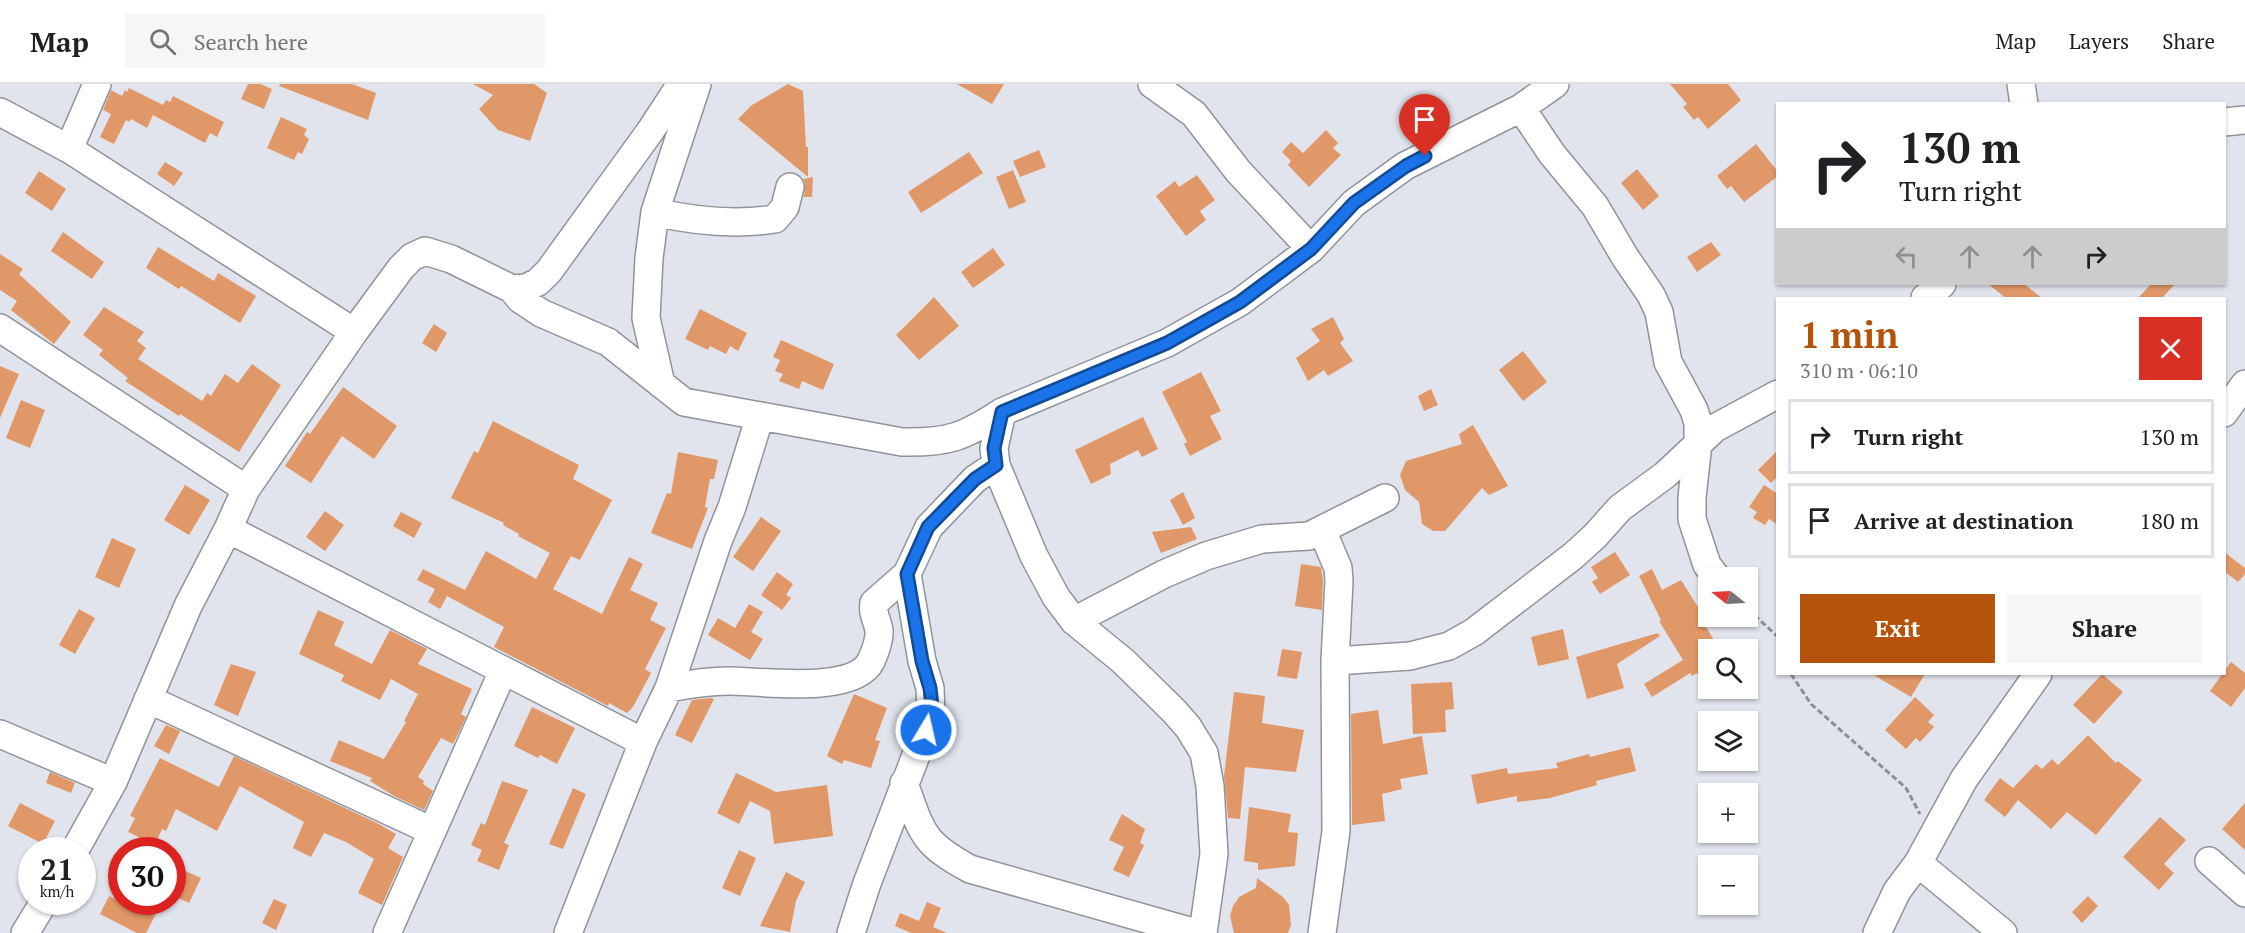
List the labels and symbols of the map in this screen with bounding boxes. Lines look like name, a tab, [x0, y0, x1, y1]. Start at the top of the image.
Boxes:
pin	[1399, 94, 1450, 156]
north arrow	[1698, 567, 1758, 627]
position arrow	[894, 698, 958, 762]
speed limit sign: 30	[108, 837, 186, 915]

